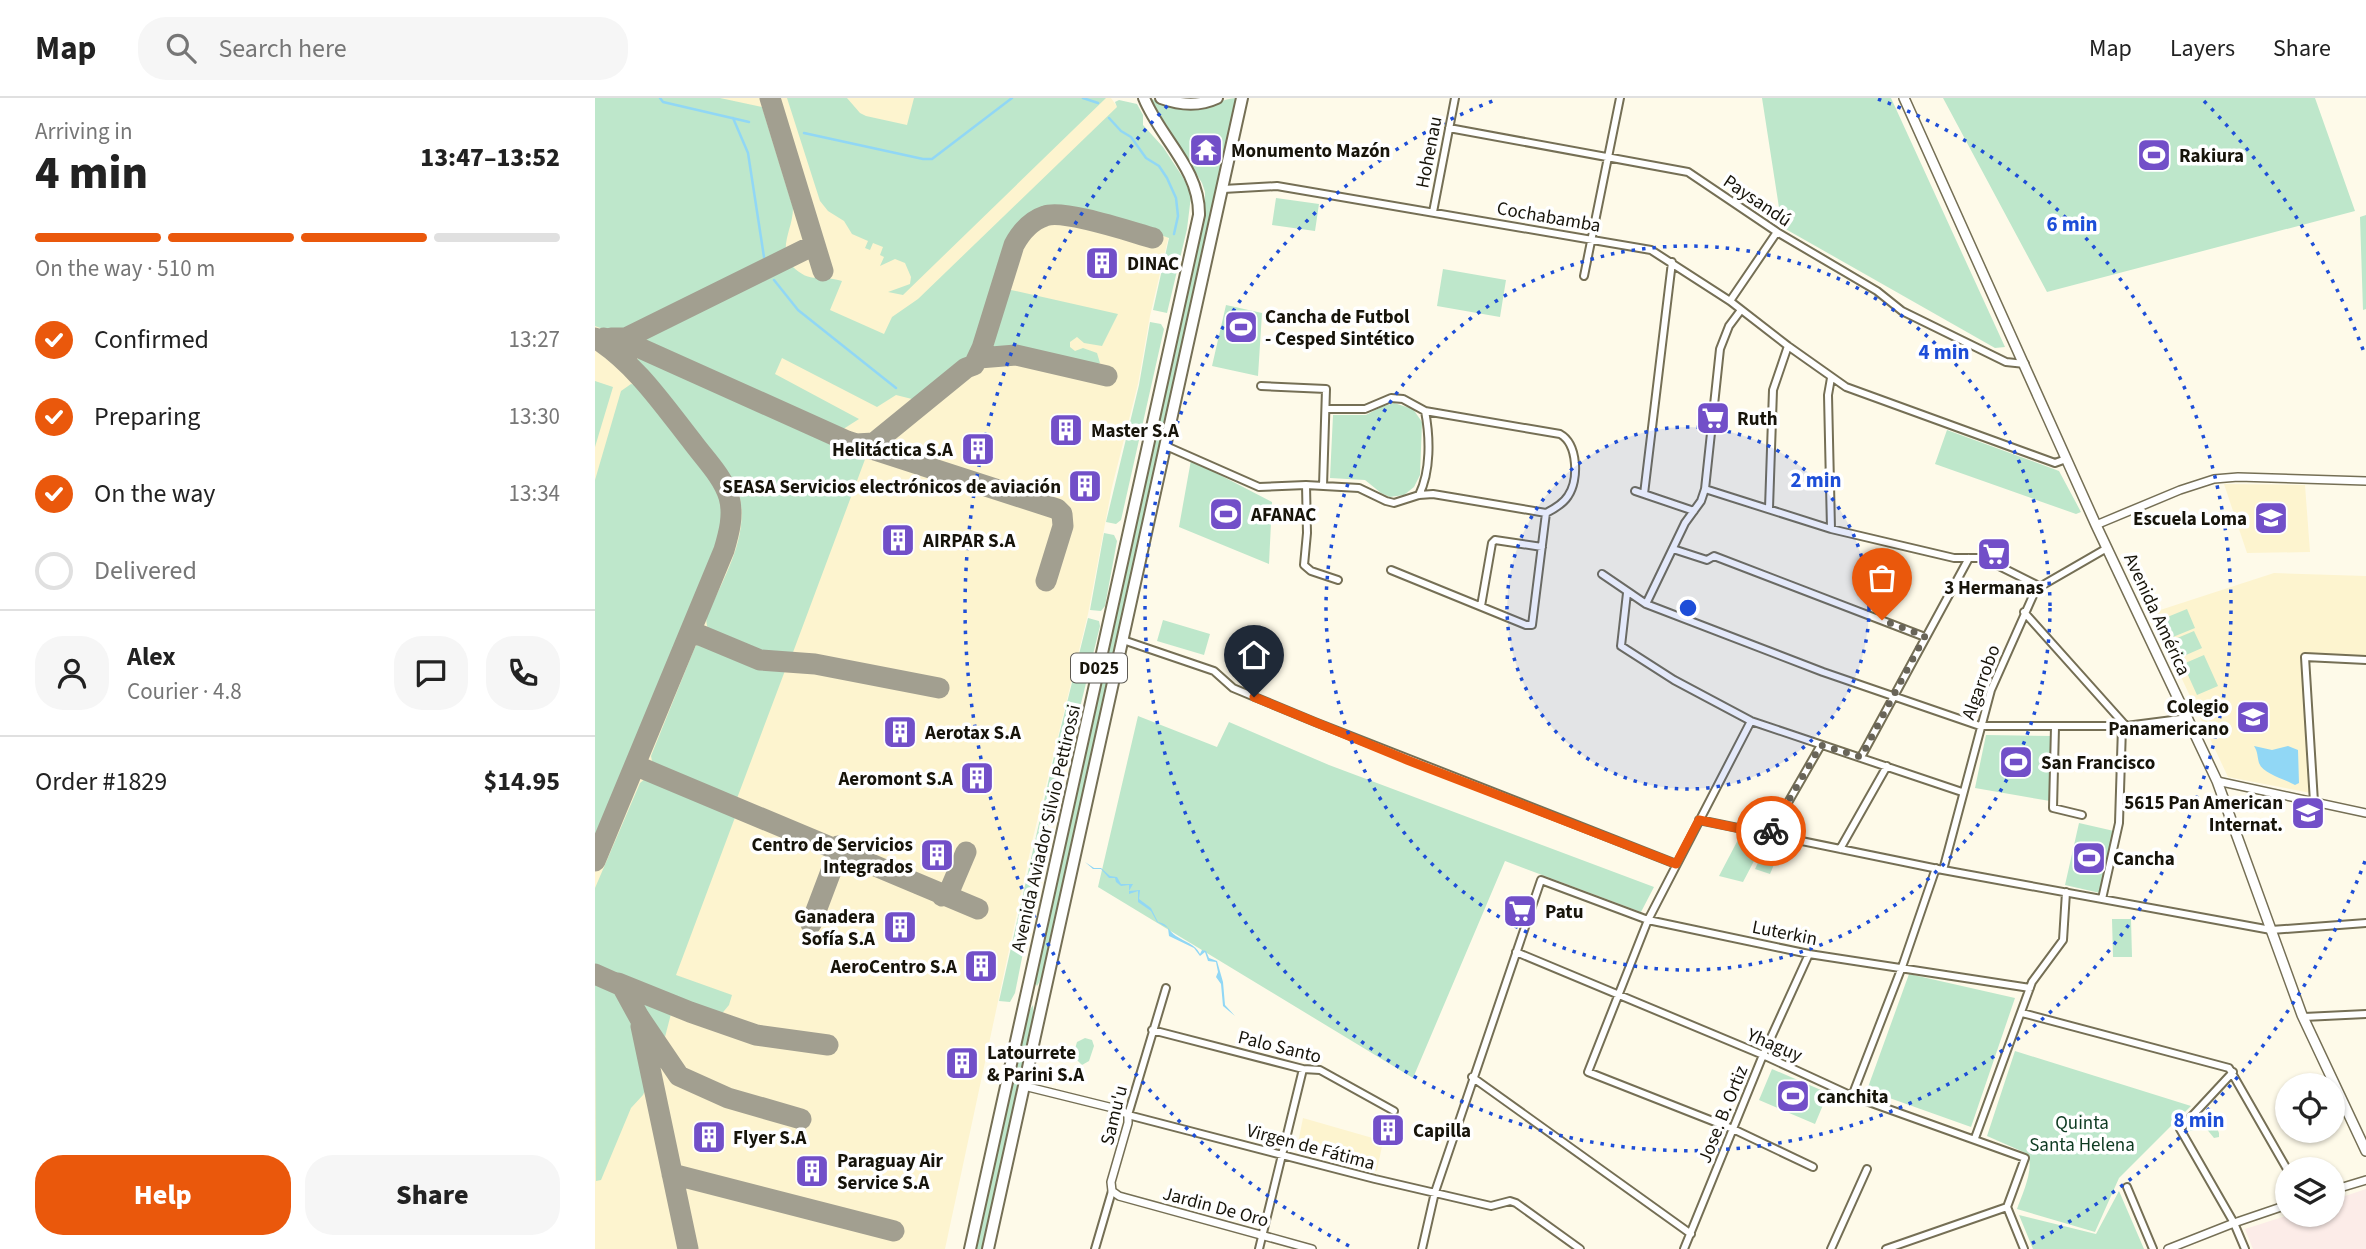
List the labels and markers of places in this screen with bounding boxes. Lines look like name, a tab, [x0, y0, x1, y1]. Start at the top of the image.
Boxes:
temple icon: Monumento Mazón	[1187, 131, 1225, 169]
sports icon: Rakiura	[2135, 136, 2173, 174]
place label: Monumento Mazón	[1231, 138, 1390, 165]
place label: Rakiura	[2179, 143, 2244, 170]
building icon: DINAC	[1083, 244, 1121, 282]
place label: DINAC	[1127, 251, 1179, 278]
place label: Cancha de Futbol - Cesped Sintético	[1265, 304, 1415, 353]
sports icon: Cancha de Futbol - Cesped Sintético	[1222, 308, 1260, 346]
supermarket icon: Ruth	[1694, 399, 1732, 437]
place label: Ruth	[1737, 406, 1778, 433]
building icon: Master S.A	[1047, 411, 1085, 449]
place label: Master S.A	[1091, 418, 1179, 445]
building icon: Helitáctica S.A	[959, 430, 997, 468]
place label: Helitáctica S.A	[832, 437, 953, 464]
building icon: SEASA Servicios electrónicos de aviación	[1066, 467, 1104, 505]
place label: SEASA Servicios electrónicos de aviación	[722, 474, 1061, 501]
sports icon: AFANAC	[1207, 495, 1245, 533]
school or university icon: Escuela Loma	[2252, 499, 2290, 537]
place label: AFANAC	[1250, 502, 1316, 529]
place label: Escuela Loma	[2133, 506, 2247, 533]
building icon: AIRPAR S.A	[879, 521, 917, 559]
place label: AIRPAR S.A	[922, 528, 1015, 555]
supermarket icon: 3 Hermanas	[1975, 535, 2013, 573]
pin	[1852, 548, 1912, 620]
place label: 3 Hermanas	[1944, 575, 2044, 602]
centre of rings	[1676, 596, 1700, 620]
pin	[1224, 625, 1284, 697]
place label: Colegio Panamericano	[2108, 694, 2229, 743]
school or university icon: Colegio Panamericano	[2234, 698, 2272, 736]
building icon: Aerotax S.A	[881, 713, 919, 751]
place label: Aerotax S.A	[924, 720, 1021, 747]
sports icon: San Francisco	[1997, 743, 2035, 781]
place label: San Francisco	[2041, 750, 2155, 777]
building icon: Aeromont S.A	[958, 759, 996, 797]
place label: Aeromont S.A	[837, 766, 953, 793]
place label: 5615 Pan American Internat.	[2124, 790, 2283, 839]
school or university icon: 5615 Pan American Internat.	[2289, 794, 2327, 832]
place label: Centro de Servicios Integrados	[751, 832, 913, 881]
building icon: Centro de Servicios Integrados	[918, 836, 956, 874]
sports icon: Cancha	[2070, 839, 2108, 877]
place label: Cancha	[2113, 846, 2175, 873]
supermarket icon: Patu	[1501, 892, 1539, 930]
place label: Patu	[1545, 899, 1583, 926]
place label: Ganadera Sofía S.A	[794, 904, 875, 953]
building icon: Ganadera Sofía S.A	[881, 908, 919, 946]
building icon: AeroCentro S.A	[962, 947, 1000, 985]
place label: AeroCentro S.A	[829, 954, 957, 981]
place label: Latourrete & Parini S.A	[987, 1040, 1084, 1089]
building icon: Latourrete & Parini S.A	[943, 1044, 981, 1082]
sports icon: canchita	[1774, 1077, 1812, 1115]
place label: canchita	[1817, 1084, 1888, 1111]
building icon: Capilla	[1369, 1111, 1407, 1149]
building icon: Flyer S.A	[690, 1118, 728, 1156]
place label: Capilla	[1413, 1118, 1471, 1145]
place label: Flyer S.A	[733, 1125, 807, 1152]
place label: Paraguay Air Service S.A	[837, 1148, 944, 1197]
building icon: Paraguay Air Service S.A	[793, 1152, 831, 1190]

